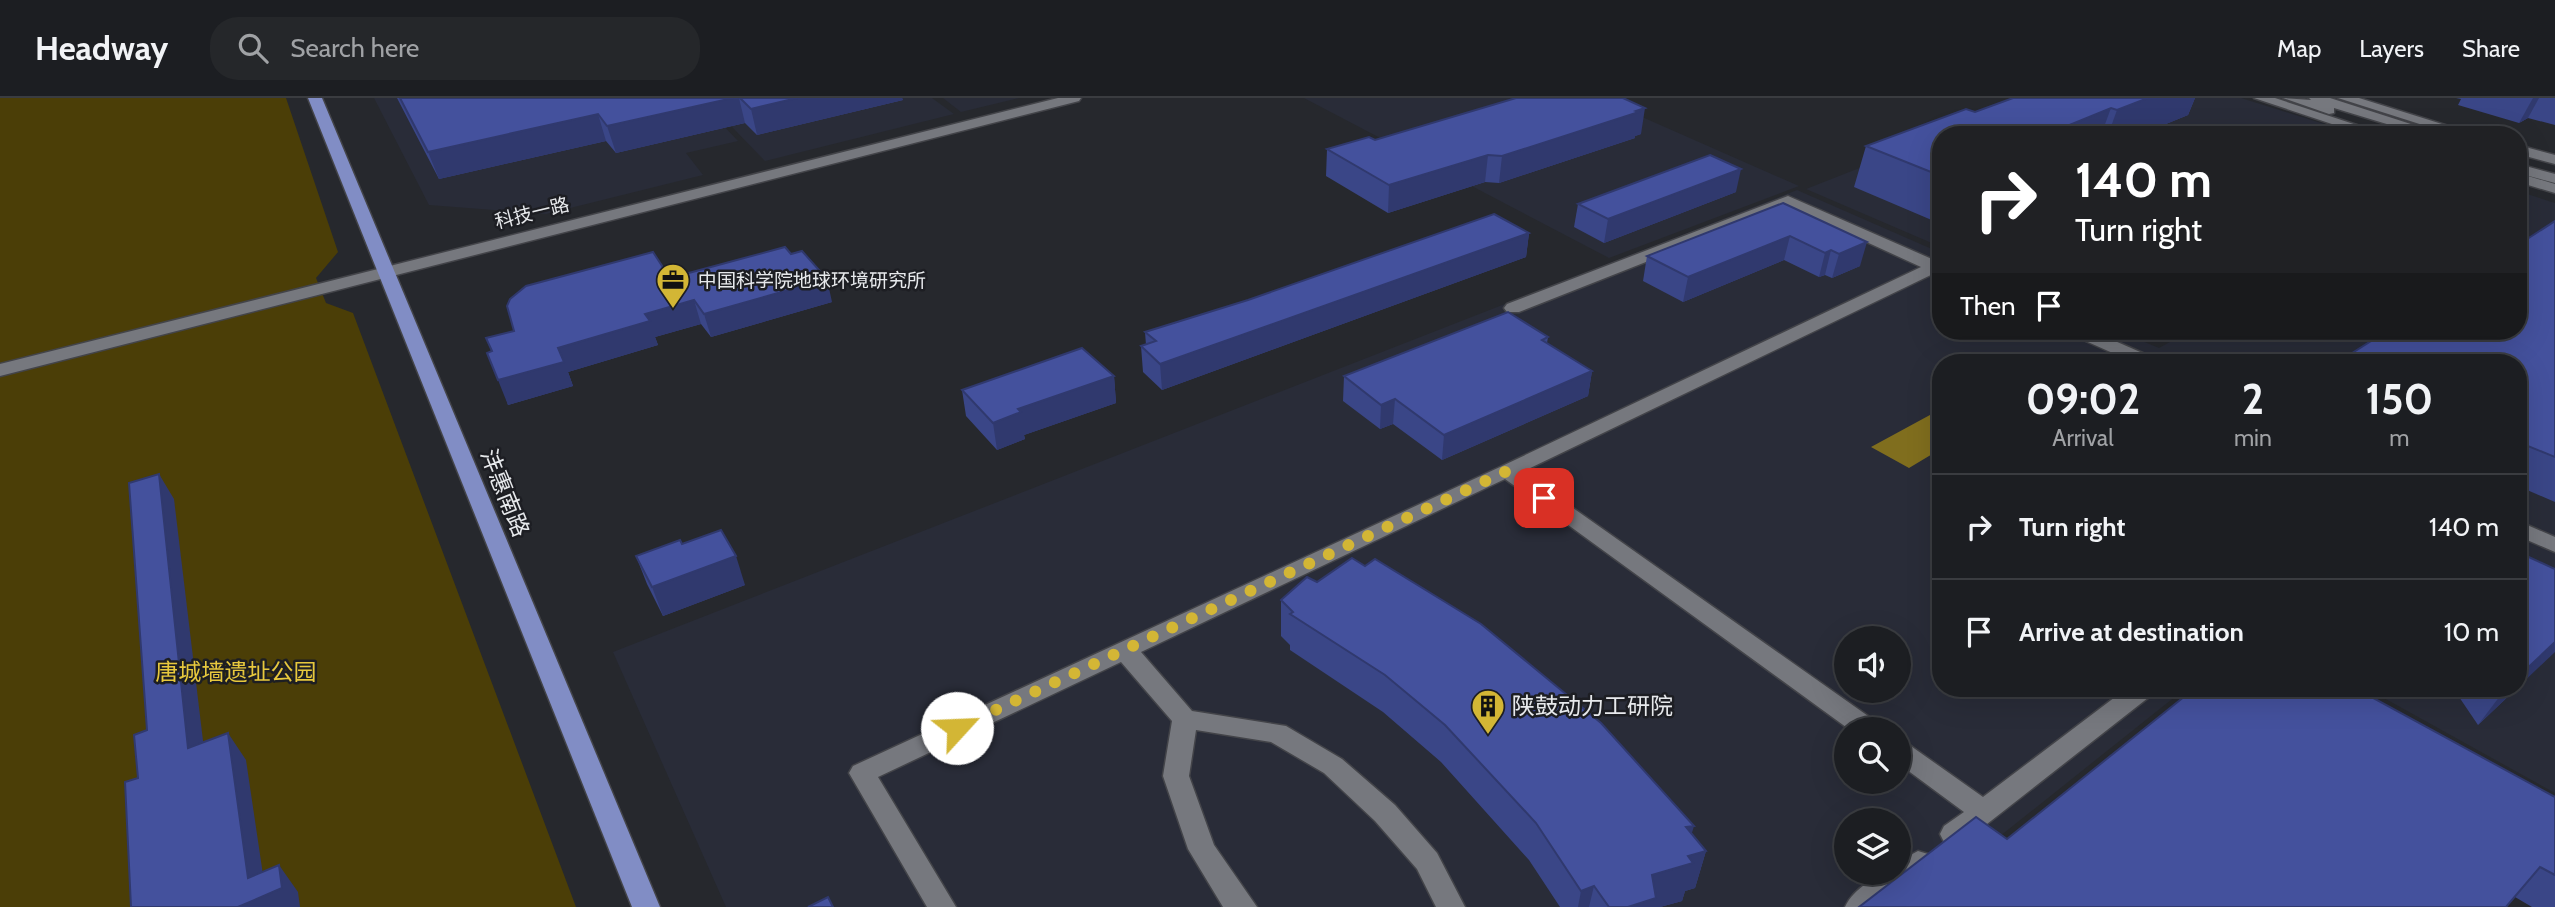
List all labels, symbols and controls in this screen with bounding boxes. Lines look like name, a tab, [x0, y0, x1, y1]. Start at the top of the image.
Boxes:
search box	[210, 17, 700, 80]
text: Headway	[35, 28, 168, 68]
icon: search	[234, 29, 272, 67]
text: Search here	[290, 32, 419, 64]
text: Map	[2277, 34, 2321, 63]
text: Layers	[2359, 34, 2424, 63]
text: Share	[2462, 34, 2520, 63]
text: 140 m	[2075, 150, 2212, 209]
icon: right	[1960, 154, 2051, 245]
street label: 科技一路	[492, 193, 572, 233]
text: Turn right	[2075, 210, 2202, 249]
office icon: 中国科学院地球环境研究所	[654, 261, 692, 310]
place label: 中国科学院地球环境研究所	[698, 269, 926, 292]
icon: arrive	[2030, 287, 2068, 325]
text: Then	[1960, 290, 2016, 322]
text: 09:02	[2026, 373, 2140, 425]
text: 2	[2242, 373, 2264, 425]
text: 150	[2366, 373, 2433, 425]
text: Arrival	[2052, 424, 2114, 452]
text: min	[2234, 424, 2272, 452]
text: m	[2389, 424, 2409, 452]
street label: 沣惠南路	[475, 445, 535, 541]
pin	[1514, 468, 1574, 528]
icon: arrive	[1525, 479, 1563, 517]
icon: right	[1960, 508, 1998, 546]
text: Turn right	[2019, 511, 2125, 543]
text: 140 m	[2429, 511, 2499, 543]
icon: arrive	[1960, 613, 1998, 651]
text: Arrive at destination	[2019, 616, 2244, 648]
text: 10 m	[2444, 616, 2499, 648]
map controls	[1834, 626, 1911, 885]
button: sound	[1834, 626, 1911, 703]
park label: 唐城墙遗址公园	[156, 658, 317, 686]
building icon: 陕鼓动力工研院	[1469, 687, 1507, 736]
position arrow	[920, 691, 994, 765]
place label: 陕鼓动力工研院	[1512, 692, 1673, 720]
button: search	[1834, 717, 1911, 794]
button: layers	[1834, 808, 1911, 885]

